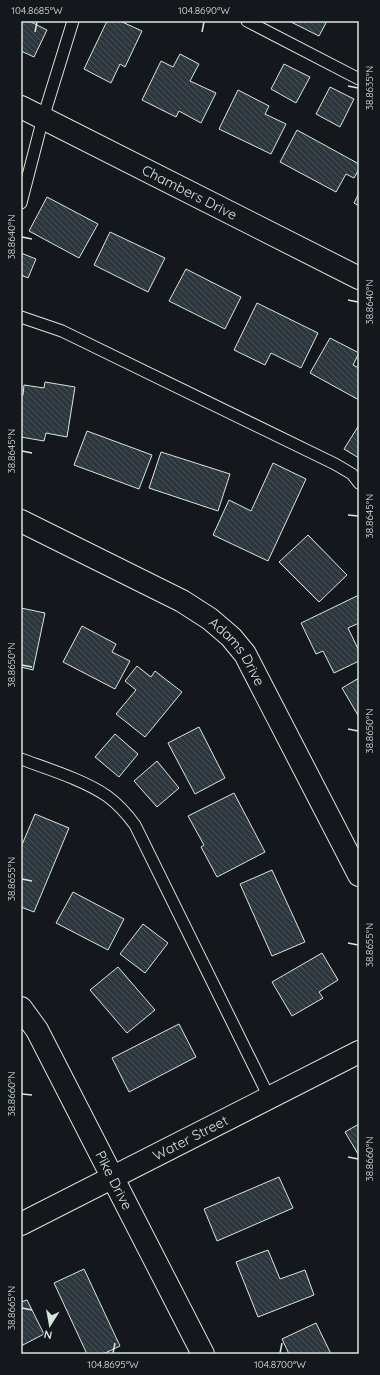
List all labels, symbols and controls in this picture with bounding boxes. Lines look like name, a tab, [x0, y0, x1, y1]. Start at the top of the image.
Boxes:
text: 104.8685°W	[11, 4, 63, 17]
text: 104.8690°W	[178, 4, 230, 17]
text: 38.8635°N	[363, 66, 376, 110]
street label: Chambers Drive	[139, 161, 240, 224]
text: 38.8640°N	[5, 214, 18, 260]
text: 38.8640°N	[363, 279, 376, 325]
text: 38.8645°N	[5, 429, 18, 473]
text: 38.8645°N	[363, 494, 376, 538]
street label: Adams Drive	[205, 613, 269, 689]
text: 38.8650°N	[5, 642, 18, 688]
text: 38.8650°N	[363, 708, 376, 754]
text: 38.8655°N	[5, 857, 18, 901]
text: 38.8655°N	[363, 923, 376, 967]
text: 38.8660°N	[5, 1071, 18, 1117]
street label: Water Street	[150, 1111, 231, 1164]
text: 38.8660°N	[363, 1136, 376, 1182]
street label: Pike Drive	[91, 1148, 137, 1213]
text: 38.8665°N	[5, 1286, 18, 1330]
north arrow	[30, 1305, 70, 1345]
text: N	[43, 1327, 53, 1342]
text: 104.8695°W	[87, 1358, 139, 1371]
text: 104.8700°W	[254, 1358, 306, 1371]

